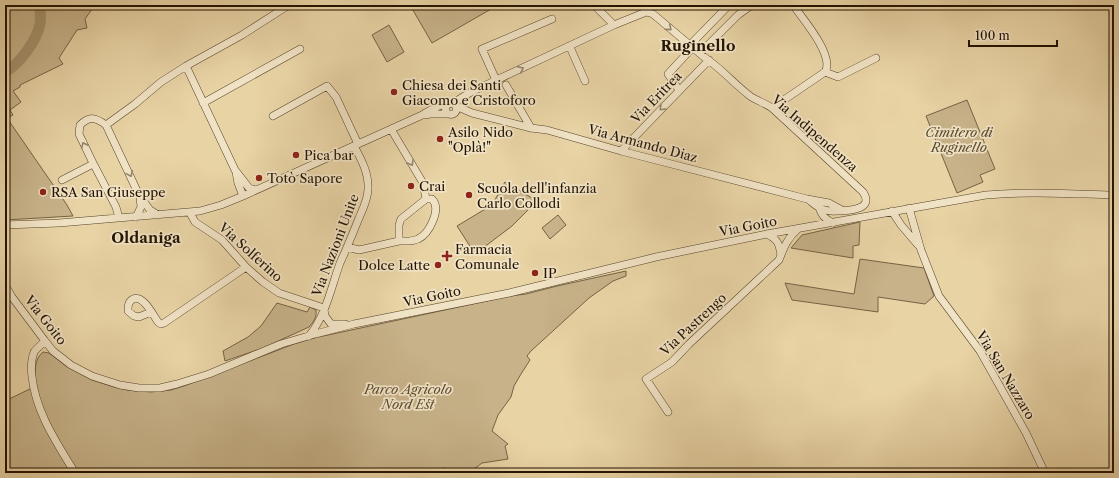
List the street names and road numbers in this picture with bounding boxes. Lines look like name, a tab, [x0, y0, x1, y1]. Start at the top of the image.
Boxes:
street label: Via Eritrea	[627, 68, 685, 127]
street label: Via Indipendenza	[768, 91, 861, 175]
street label: Via Armando Diaz	[586, 120, 700, 165]
street label: Via Nazioni Unite	[308, 191, 362, 300]
street label: Via Goito	[717, 213, 778, 240]
street label: Via Solferino	[215, 218, 286, 285]
street label: Via Goito	[401, 282, 462, 310]
street label: Via Pastrengo	[656, 289, 729, 359]
street label: Via Goito	[21, 291, 70, 348]
street label: Via San Nazzaro	[973, 327, 1039, 422]

